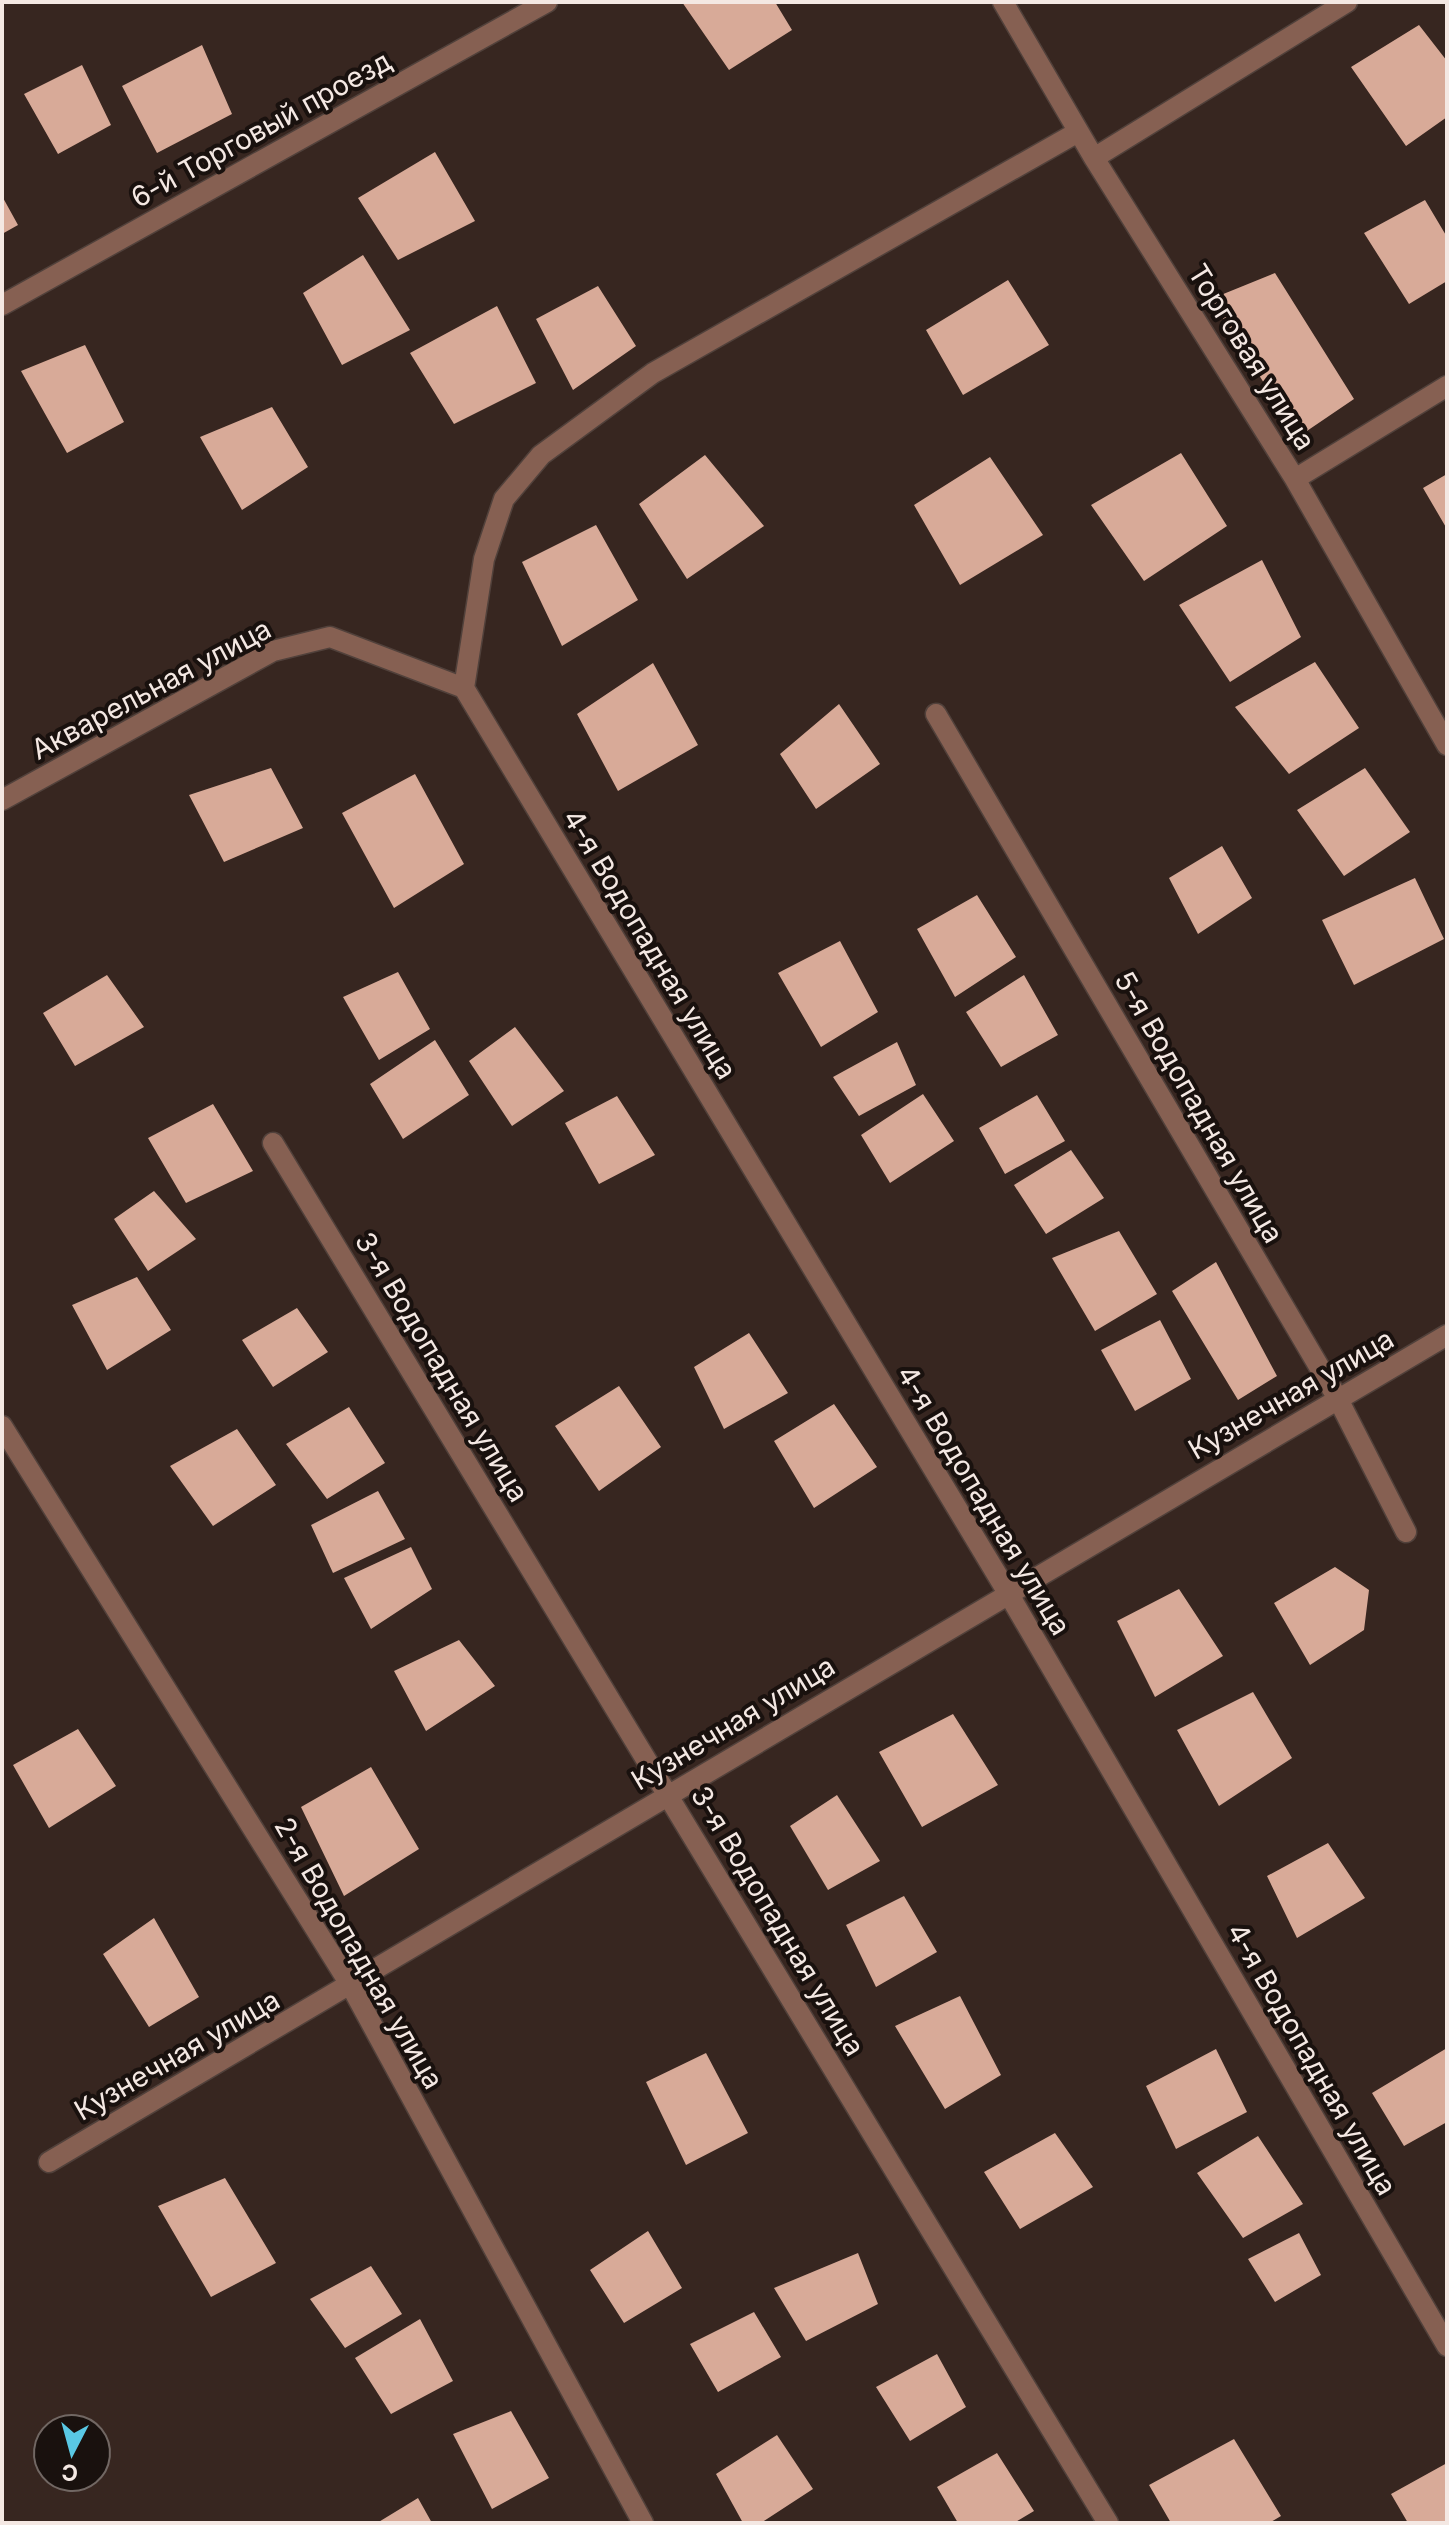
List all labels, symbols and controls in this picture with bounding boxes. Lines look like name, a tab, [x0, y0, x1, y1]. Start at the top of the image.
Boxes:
street label: 6-й Торговый проезд	[125, 43, 397, 215]
street label: Торговая улица	[1181, 258, 1323, 456]
street label: Акварельная улица	[25, 611, 277, 767]
street label: 4-я Водопадная улица	[556, 803, 744, 1085]
street label: 5-я Водопадная улица	[1107, 965, 1291, 1249]
street label: 3-я Водопадная улица	[348, 1226, 536, 1508]
street label: Кузнечная улица	[1182, 1321, 1400, 1467]
street label: 4-я Водопадная улица	[890, 1359, 1078, 1641]
street label: Кузнечная улица	[625, 1649, 841, 1797]
street label: 3-я Водопадная улица	[684, 1780, 872, 2062]
street label: 2-я Водопадная улица	[267, 1811, 451, 2095]
street label: 4-я Водопадная улица	[1220, 1917, 1404, 2201]
street label: Кузнечная улица	[68, 1982, 286, 2128]
north arrow	[32, 2413, 112, 2493]
text: С	[60, 2459, 79, 2487]

